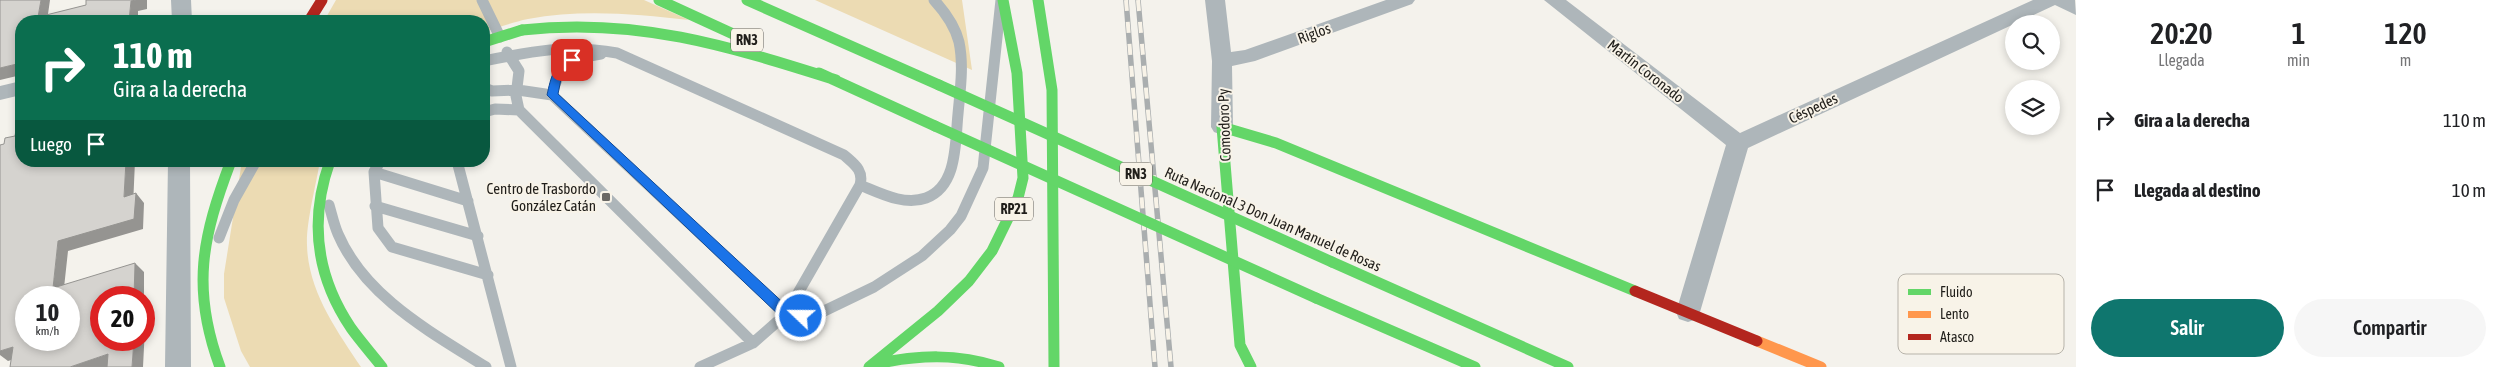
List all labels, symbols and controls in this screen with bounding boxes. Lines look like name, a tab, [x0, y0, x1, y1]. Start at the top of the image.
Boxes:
map controls	[2005, 15, 2060, 135]
button: search	[2005, 15, 2060, 70]
text: 20:20	[2150, 16, 2213, 50]
text: 1	[2291, 16, 2306, 50]
text: 120	[2384, 16, 2427, 50]
street label: Riglos	[1295, 19, 1333, 47]
road number: RN3	[731, 28, 763, 52]
icon: right	[30, 35, 95, 100]
text: 110 m	[113, 35, 192, 75]
street label: Martín Coronado	[1604, 36, 1688, 106]
pin	[551, 39, 593, 81]
icon: arrive	[558, 46, 586, 74]
text: Llegada	[2158, 51, 2205, 69]
text: min	[2287, 51, 2310, 69]
text: m	[2400, 51, 2411, 69]
text: Gira a la derecha	[113, 76, 247, 102]
button: layers	[2005, 80, 2060, 135]
street label: Comodoro Py	[1214, 88, 1234, 162]
street label: Céspedes	[1786, 89, 1840, 127]
icon: right	[2091, 106, 2119, 134]
text: Gira a la derecha	[2134, 109, 2250, 131]
text: 110 m	[2443, 109, 2486, 131]
icon: arrive	[82, 130, 110, 158]
text: Luego	[30, 133, 72, 155]
road number: RN3	[1120, 162, 1152, 185]
street label: Ruta Nacional 3 Don Juan Manuel de Rosas	[1162, 163, 1384, 275]
icon: arrive	[2091, 176, 2119, 204]
text: Llegada al destino	[2134, 179, 2261, 201]
text: 10 m	[2452, 179, 2486, 201]
place label: Centro de Trasbordo González Catán	[487, 180, 596, 214]
marker: Centro de Trasbordo González Catán	[600, 191, 612, 203]
road number: RP21	[995, 198, 1033, 220]
legend	[1898, 274, 2064, 354]
text: Fluido	[1940, 284, 1973, 300]
speed limit sign: 20	[90, 286, 155, 351]
position arrow	[774, 289, 826, 341]
text: 10	[36, 298, 59, 326]
button: Salir	[2091, 299, 2284, 357]
button: Compartir	[2294, 299, 2486, 357]
text: Lento	[1940, 306, 1969, 322]
text: km/h	[36, 324, 59, 338]
text: Atasco	[1940, 329, 1974, 345]

